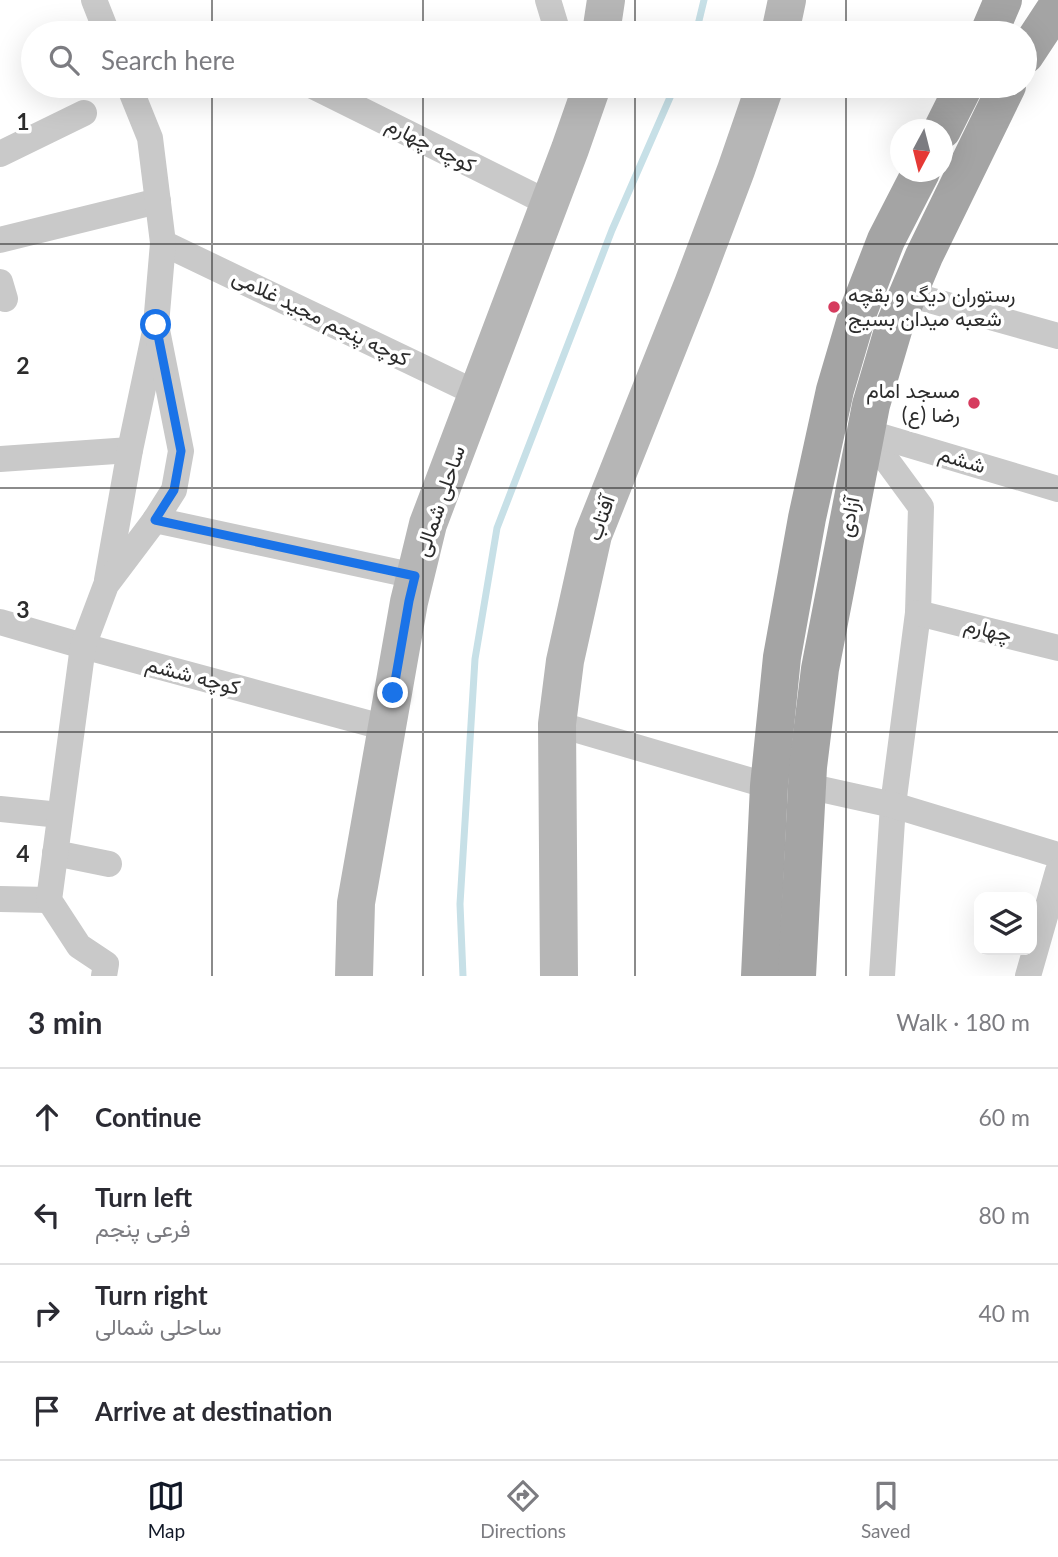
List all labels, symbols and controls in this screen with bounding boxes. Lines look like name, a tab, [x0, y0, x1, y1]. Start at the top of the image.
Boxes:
search box	[21, 21, 1037, 98]
icon: search	[45, 41, 83, 79]
text: Search here	[101, 44, 235, 76]
text: 1	[16, 107, 30, 135]
street label: کوچه چهارم	[381, 110, 481, 180]
north arrow	[890, 119, 953, 182]
street label: کوچه پنجم مجید غلامی	[228, 263, 414, 373]
place label: رستوران دیگ و بقچه شعبه میدان بسیج	[848, 281, 1016, 333]
marker: رستوران دیگ و بقچه شعبه میدان بسیج	[826, 299, 842, 315]
route start	[140, 309, 171, 340]
text: 2	[16, 351, 30, 379]
place label: مسجد امام رضا (ع)	[866, 377, 960, 429]
marker: مسجد امام رضا (ع)	[966, 395, 982, 411]
street label: ششم	[935, 440, 989, 480]
street label: ساحلی شمالی	[408, 442, 470, 560]
street label: آفتاب	[580, 490, 621, 544]
street label: آزادی	[831, 492, 866, 539]
text: 3	[16, 595, 30, 623]
street label: چهارم	[961, 611, 1015, 649]
street label: کوچه ششم	[143, 650, 243, 702]
route end	[377, 677, 408, 708]
text: 4	[16, 839, 30, 867]
map controls	[974, 892, 1037, 955]
button: layers	[974, 892, 1037, 955]
text: 3 min	[28, 1004, 102, 1040]
text: Walk · 180 m	[896, 1008, 1030, 1036]
icon: ahead	[28, 1098, 66, 1136]
text: Continue	[95, 1101, 201, 1133]
text: 60 m	[979, 1103, 1030, 1131]
text: Turn left	[95, 1181, 192, 1213]
icon: left	[28, 1196, 66, 1234]
text: 80 m	[979, 1201, 1030, 1229]
text: فرعی پنجم	[95, 1214, 191, 1242]
text: Turn right	[95, 1279, 208, 1311]
icon: right	[28, 1294, 66, 1332]
text: 40 m	[979, 1299, 1030, 1327]
text: ساحلی شمالی	[95, 1312, 222, 1340]
icon: arrive	[28, 1392, 66, 1430]
text: Arrive at destination	[95, 1395, 332, 1427]
tab: Map	[147, 1477, 185, 1542]
tab: Directions	[480, 1477, 566, 1542]
tab: Saved	[861, 1477, 911, 1542]

